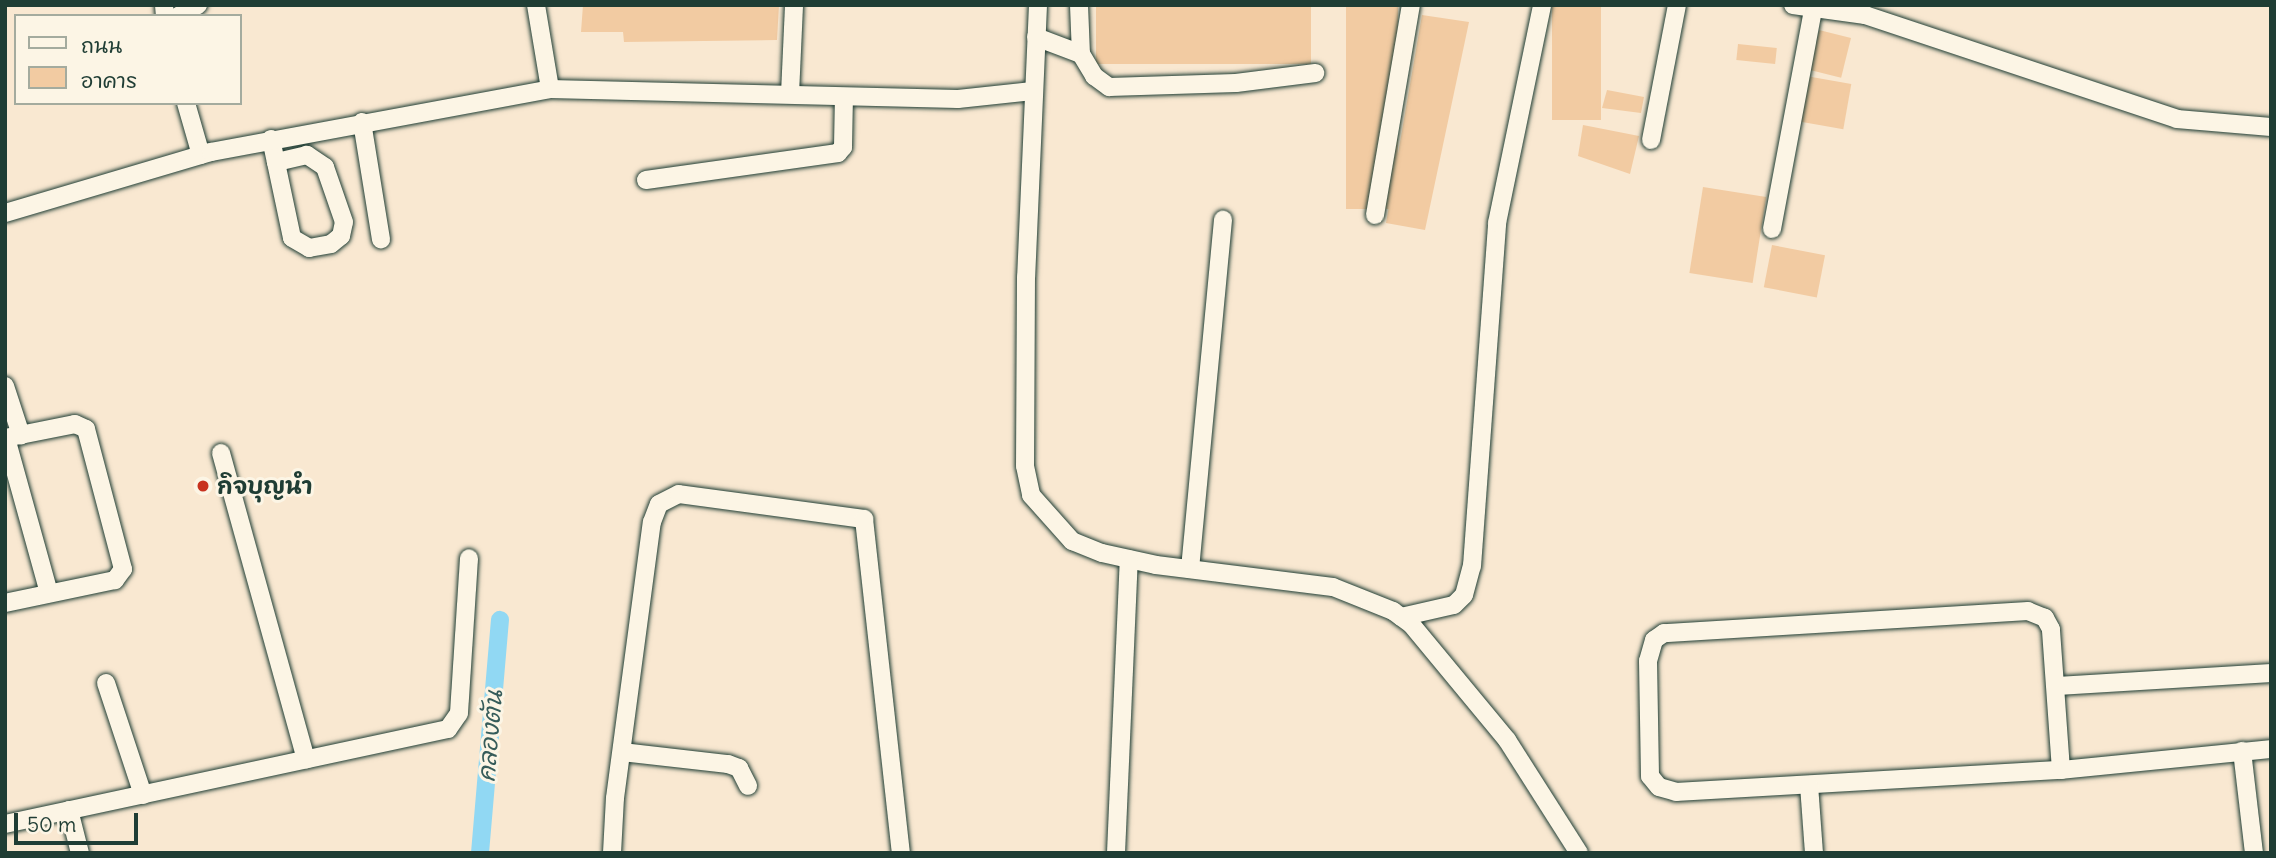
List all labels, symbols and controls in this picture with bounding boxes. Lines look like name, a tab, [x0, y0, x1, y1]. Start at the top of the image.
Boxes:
legend	[14, 14, 242, 105]
text: ถนน	[81, 32, 122, 59]
text: อาคาร	[81, 67, 137, 94]
place label: กิจบุญนำ	[217, 472, 312, 500]
marker: กิจบุญนำ	[195, 478, 211, 494]
water label: คลองตัน	[472, 689, 508, 783]
scale bar	[18, 798, 142, 842]
text: 50 m	[27, 811, 76, 838]

